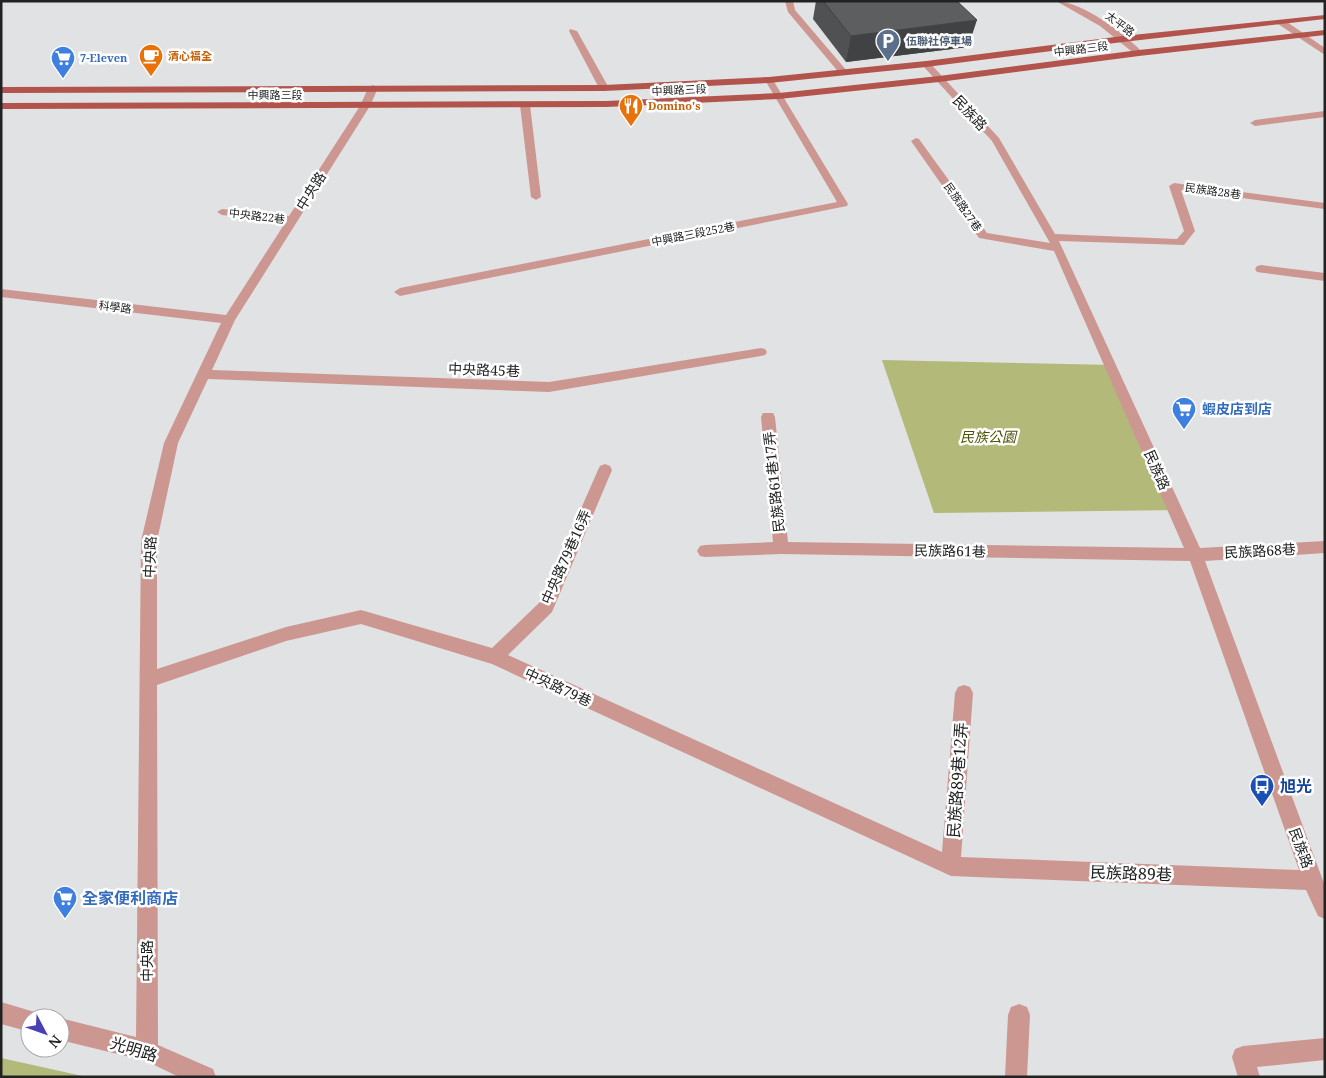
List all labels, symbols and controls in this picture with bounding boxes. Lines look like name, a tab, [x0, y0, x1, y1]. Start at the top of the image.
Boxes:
street label: 太平路	[1103, 8, 1138, 40]
parking icon: 伍聯社停車場	[875, 28, 901, 62]
place label: 伍聯社停車場	[906, 33, 972, 48]
street label: 中興路三段	[1053, 38, 1109, 59]
cafe icon: 清心福全	[138, 43, 164, 77]
supermarket icon: 7-Eleven	[50, 45, 76, 79]
place label: 清心福全	[168, 48, 212, 63]
place label: 7-Eleven	[80, 50, 128, 65]
street label: 中興路三段	[651, 81, 707, 98]
street label: 中興路三段	[248, 87, 303, 102]
street label: 民族路	[949, 91, 992, 134]
restaurant icon: Domino's	[618, 93, 644, 127]
place label: Domino's	[648, 98, 700, 113]
street label: 中央路	[291, 168, 330, 214]
street label: 民族路27巷	[941, 179, 986, 234]
street label: 民族路28巷	[1184, 179, 1242, 202]
street label: 中央路22巷	[228, 205, 286, 226]
street label: 中興路三段252巷	[650, 218, 736, 249]
street label: 科學路	[98, 297, 132, 316]
street label: 中央路45巷	[448, 359, 520, 380]
supermarket icon: 蝦皮店到店	[1171, 396, 1197, 430]
place label: 蝦皮店到店	[1202, 399, 1272, 418]
park label: 民族公園	[960, 427, 1018, 446]
street label: 民族路61巷17弄	[759, 431, 788, 533]
street label: 民族路	[1140, 447, 1175, 493]
street label: 中央路79巷16弄	[536, 507, 595, 607]
street label: 中央路	[139, 536, 160, 578]
street label: 民族路68巷	[1224, 539, 1296, 562]
street label: 民族路61巷	[914, 540, 986, 561]
street label: 中央路79巷	[522, 663, 595, 710]
street label: 民族路89巷12弄	[942, 721, 972, 839]
bus stop icon: 旭光	[1249, 773, 1275, 807]
place label: 旭光	[1280, 775, 1312, 797]
street label: 民族路	[1285, 825, 1318, 871]
street label: 民族路89巷	[1090, 861, 1172, 885]
supermarket icon: 全家便利商店	[52, 885, 78, 919]
place label: 全家便利商店	[82, 887, 178, 909]
street label: 中央路	[137, 940, 156, 982]
north arrow	[20, 1008, 70, 1058]
text: N	[44, 1031, 66, 1052]
street label: 光明路	[108, 1031, 160, 1067]

